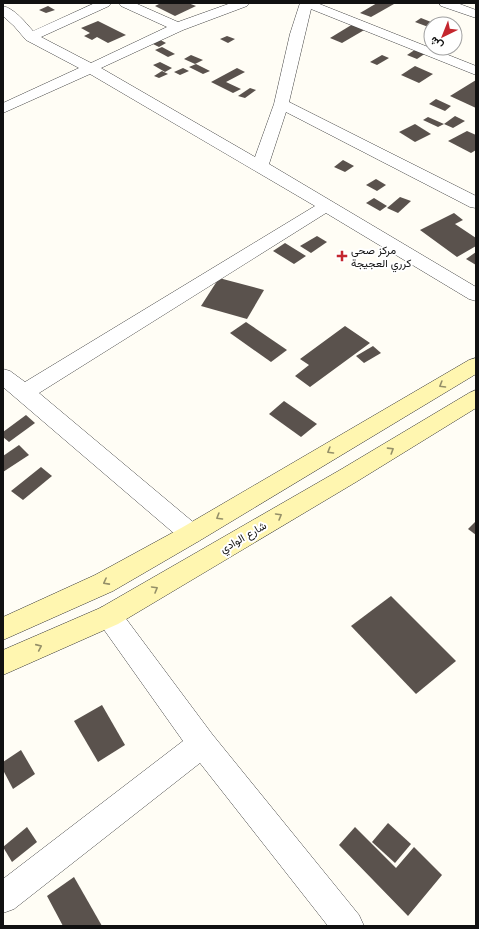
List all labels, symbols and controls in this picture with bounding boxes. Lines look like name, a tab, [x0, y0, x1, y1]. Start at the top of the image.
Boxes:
north arrow	[423, 16, 463, 56]
text: ش	[427, 34, 446, 53]
place label: مركز صحي كرري العجيجة	[351, 243, 411, 273]
marker: مركز صحي كرري العجيجة	[336, 250, 348, 262]
one-way arrow	[439, 381, 446, 388]
one-way arrow	[327, 447, 335, 454]
one-way arrow	[387, 447, 394, 454]
one-way arrow	[216, 513, 223, 520]
one-way arrow	[275, 514, 283, 521]
street label: شارع الوادي	[217, 518, 271, 559]
one-way arrow	[102, 577, 110, 584]
one-way arrow	[151, 586, 158, 594]
one-way arrow	[34, 644, 42, 652]

